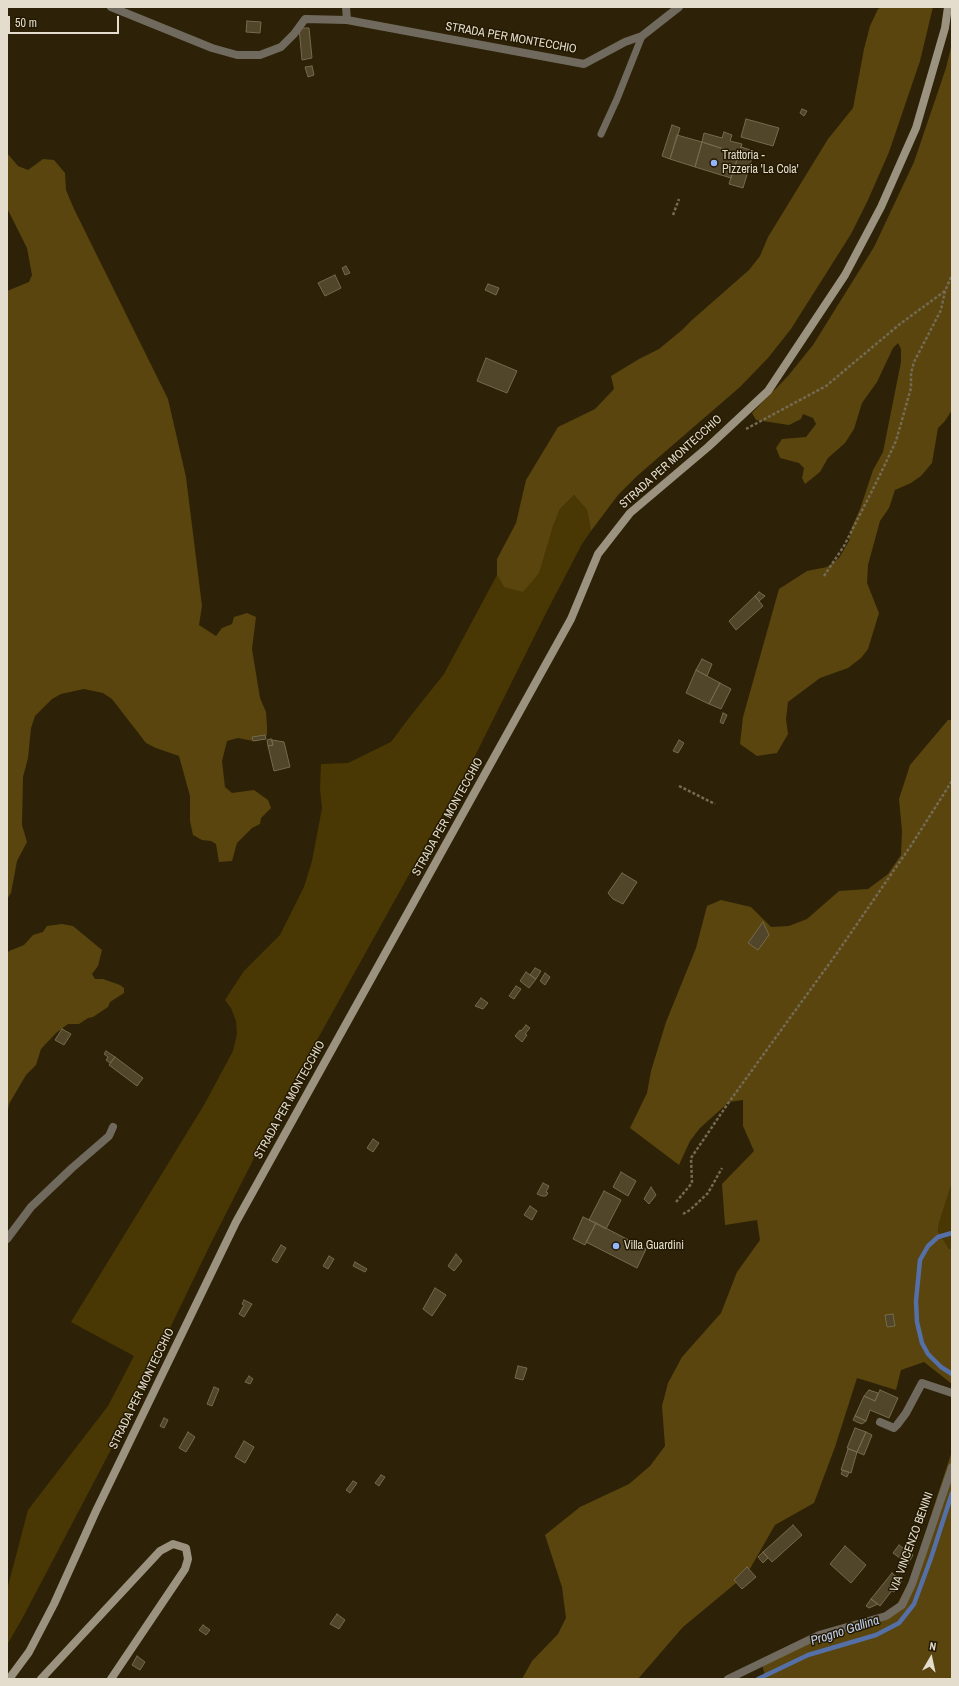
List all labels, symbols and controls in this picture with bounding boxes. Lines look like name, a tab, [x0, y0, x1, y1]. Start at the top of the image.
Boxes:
scale bar	[10, 8, 121, 34]
text: 50 m	[15, 15, 37, 31]
street label: STRADA PER MONTECCHIO	[444, 19, 578, 57]
place label: Trattoria - Pizzeria 'La Cola'	[722, 149, 799, 177]
marker: Trattoria - Pizzeria 'La Cola'	[709, 158, 719, 168]
street label: STRADA PER MONTECCHIO	[617, 412, 725, 512]
street label: STRADA PER MONTECCHIO	[409, 755, 487, 879]
street label: STRADA PER MONTECCHIO	[251, 1038, 329, 1162]
place label: Villa Guardini	[624, 1239, 684, 1253]
marker: Villa Guardini	[611, 1241, 621, 1251]
street label: STRADA PER MONTECCHIO	[106, 1326, 178, 1452]
street label: VIA VINCENZO BENINI	[887, 1490, 937, 1594]
water label: Progno Gallina	[809, 1613, 881, 1649]
north arrow	[911, 1638, 951, 1678]
text: N	[929, 1639, 937, 1654]

